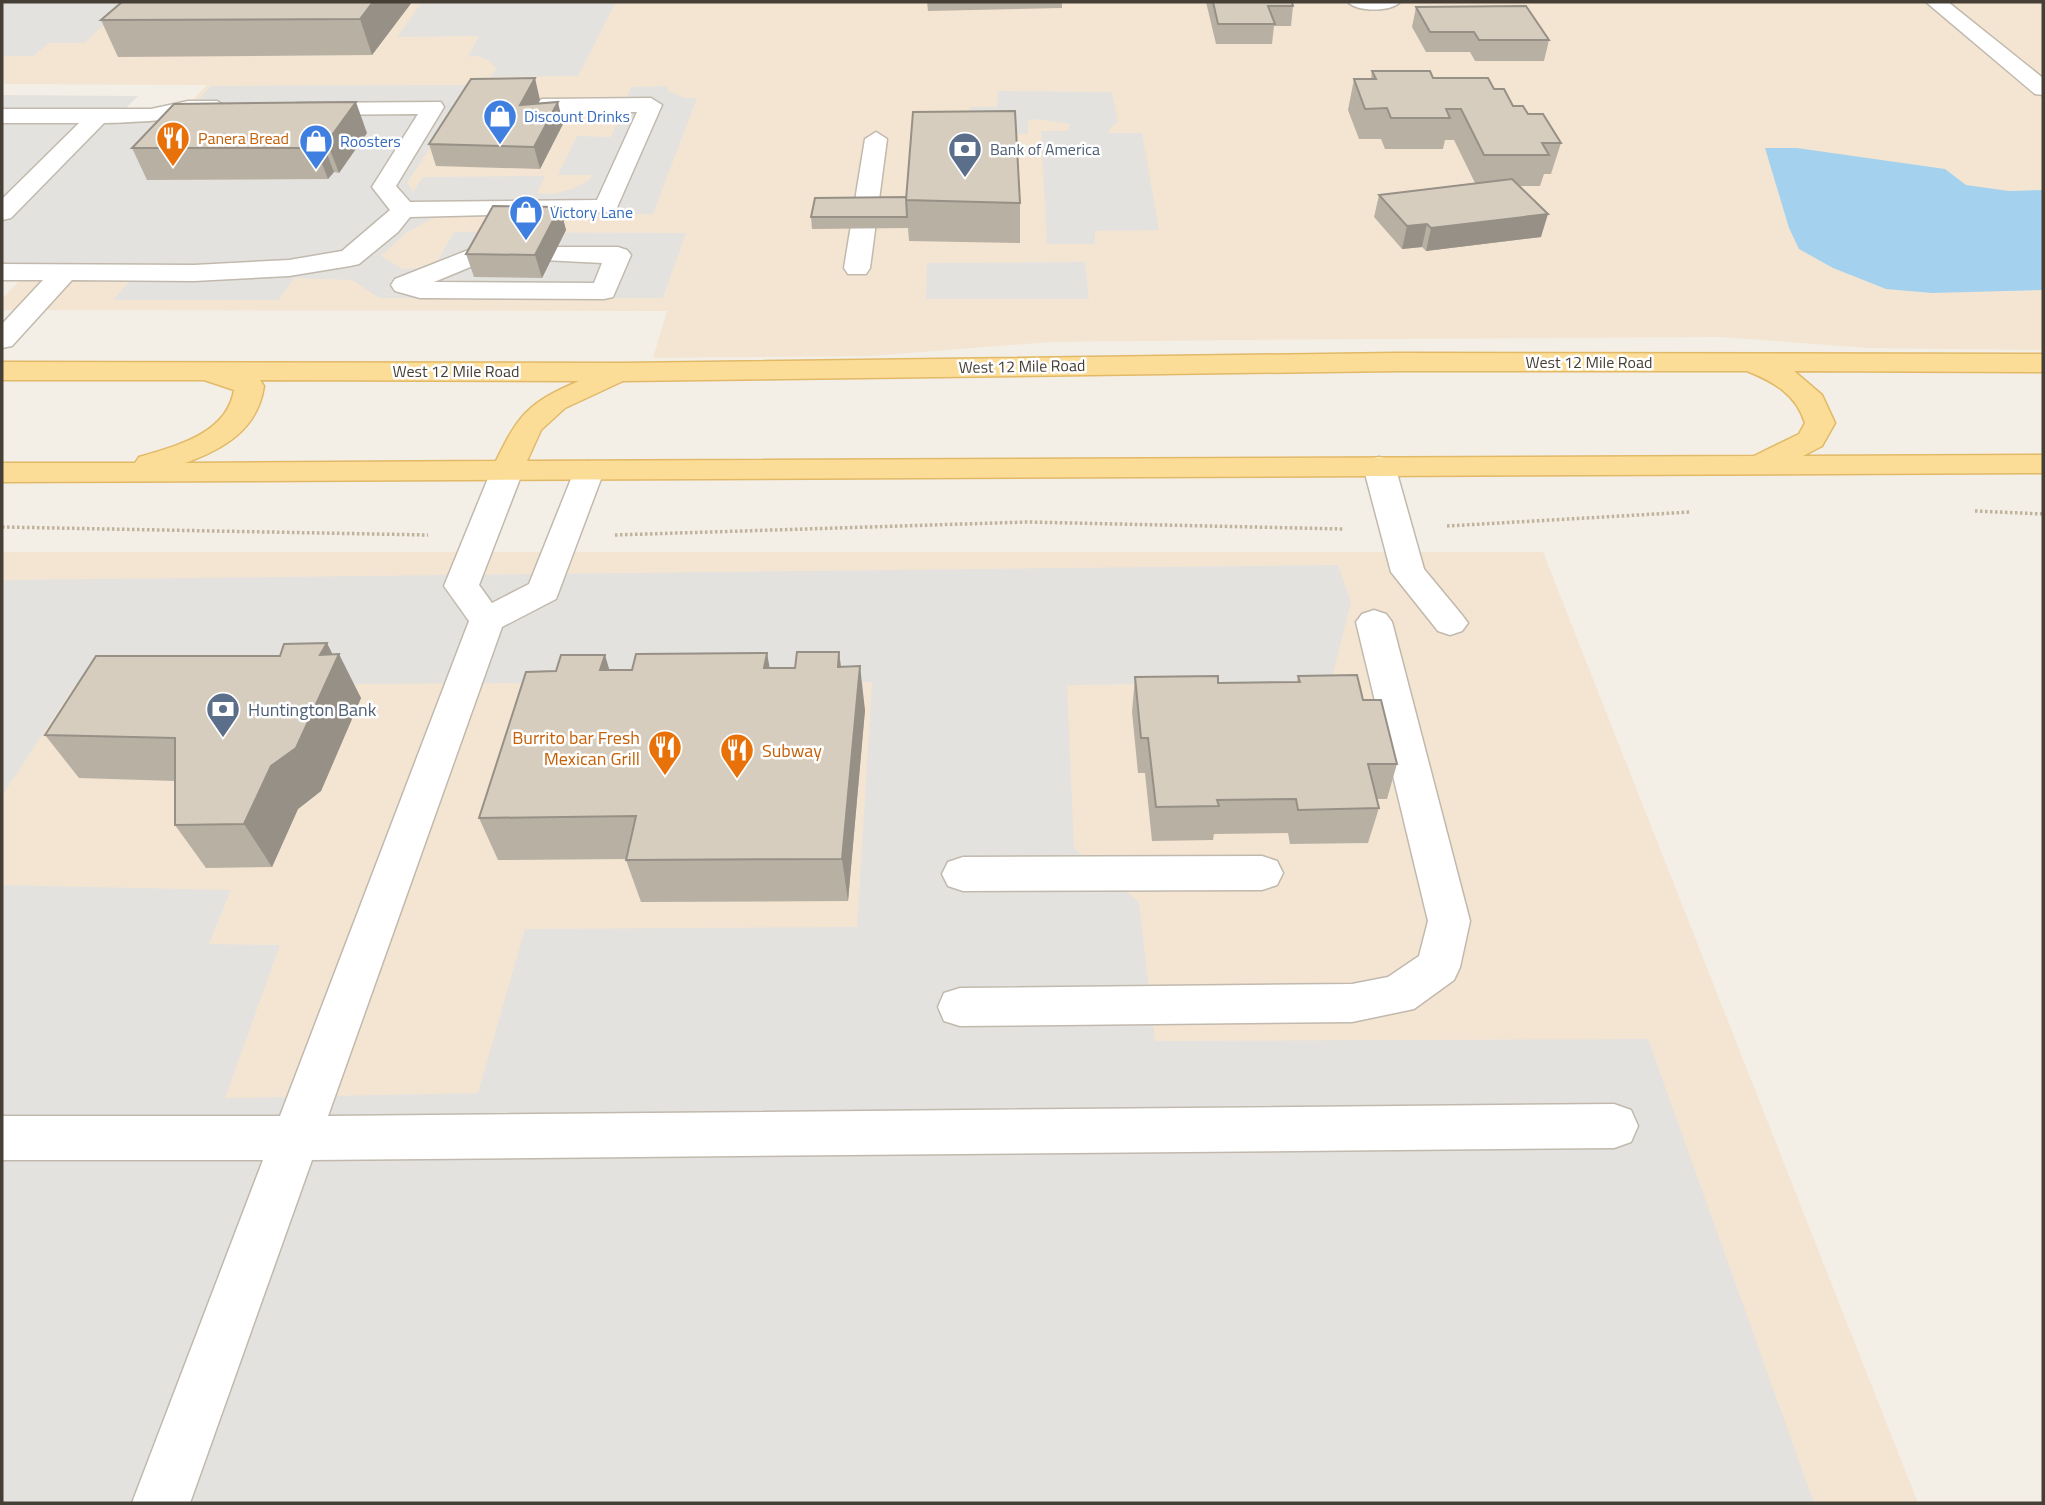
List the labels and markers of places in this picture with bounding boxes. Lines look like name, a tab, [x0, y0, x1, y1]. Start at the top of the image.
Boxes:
shop icon: Discount Drinks	[481, 97, 519, 146]
place label: Discount Drinks	[524, 104, 630, 128]
restaurant icon: Panera Bread	[154, 119, 192, 168]
shop icon: Roosters	[297, 122, 335, 171]
place label: Panera Bread	[198, 126, 289, 150]
place label: Roosters	[340, 129, 401, 153]
bank icon: Bank of America	[946, 130, 984, 179]
place label: Bank of America	[990, 137, 1100, 161]
shop icon: Victory Lane	[507, 193, 545, 242]
place label: Victory Lane	[550, 200, 633, 224]
bank icon: Huntington Bank	[204, 690, 242, 739]
place label: Huntington Bank	[248, 696, 377, 723]
place label: Burrito bar Fresh Mexican Grill	[512, 724, 640, 772]
restaurant icon: Burrito bar Fresh Mexican Grill	[646, 728, 684, 777]
restaurant icon: Subway	[718, 731, 756, 780]
place label: Subway	[762, 737, 822, 764]

